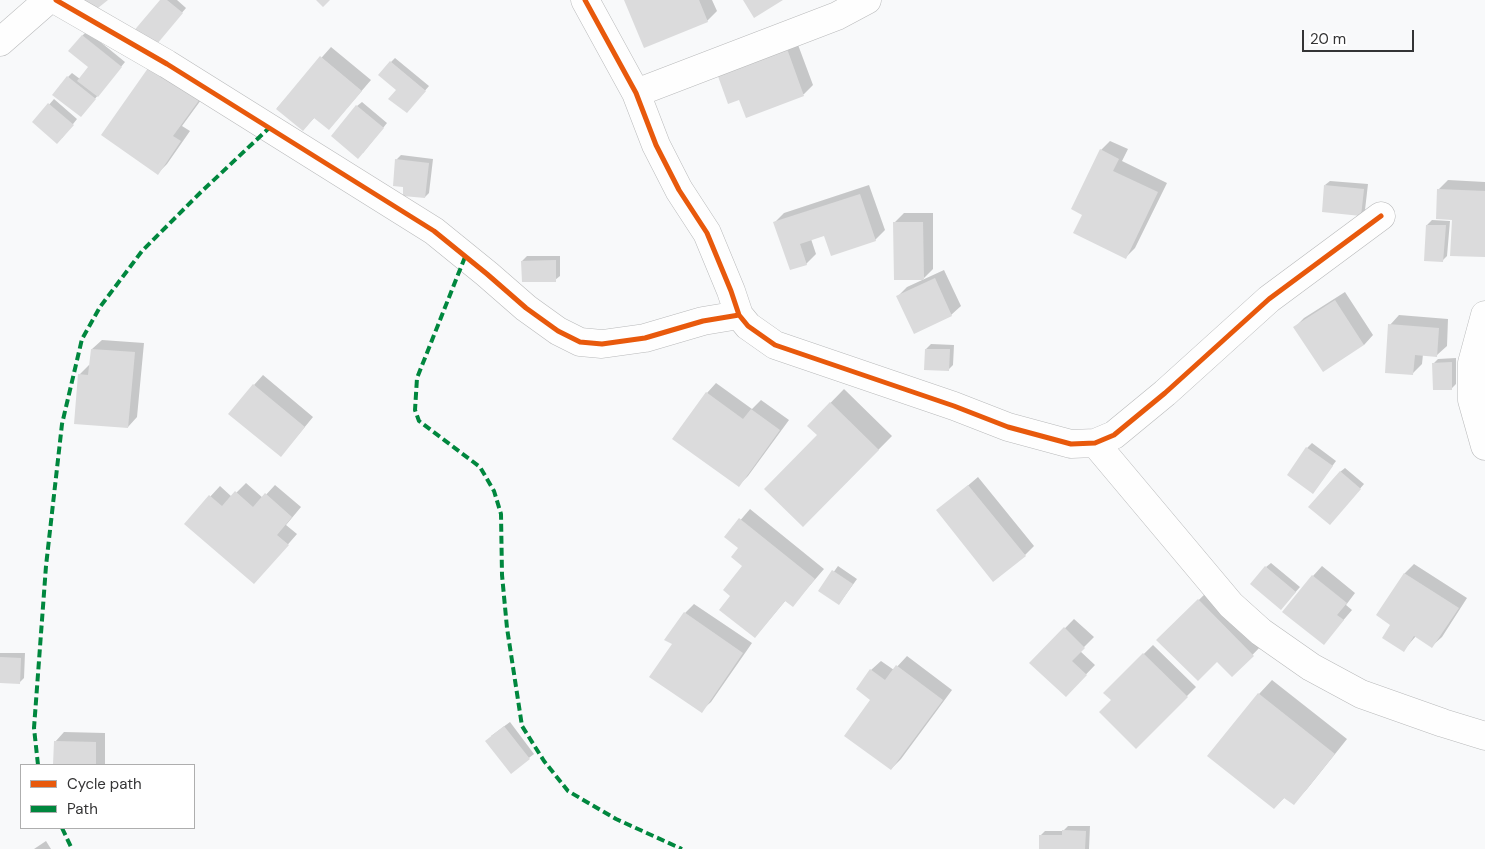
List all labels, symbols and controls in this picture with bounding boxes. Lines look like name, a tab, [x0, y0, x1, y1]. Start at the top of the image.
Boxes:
scale bar	[1305, 20, 1418, 52]
text: 20 m	[1310, 29, 1346, 49]
legend	[20, 764, 195, 829]
text: Cycle path	[67, 774, 142, 794]
text: Path	[67, 799, 98, 819]

